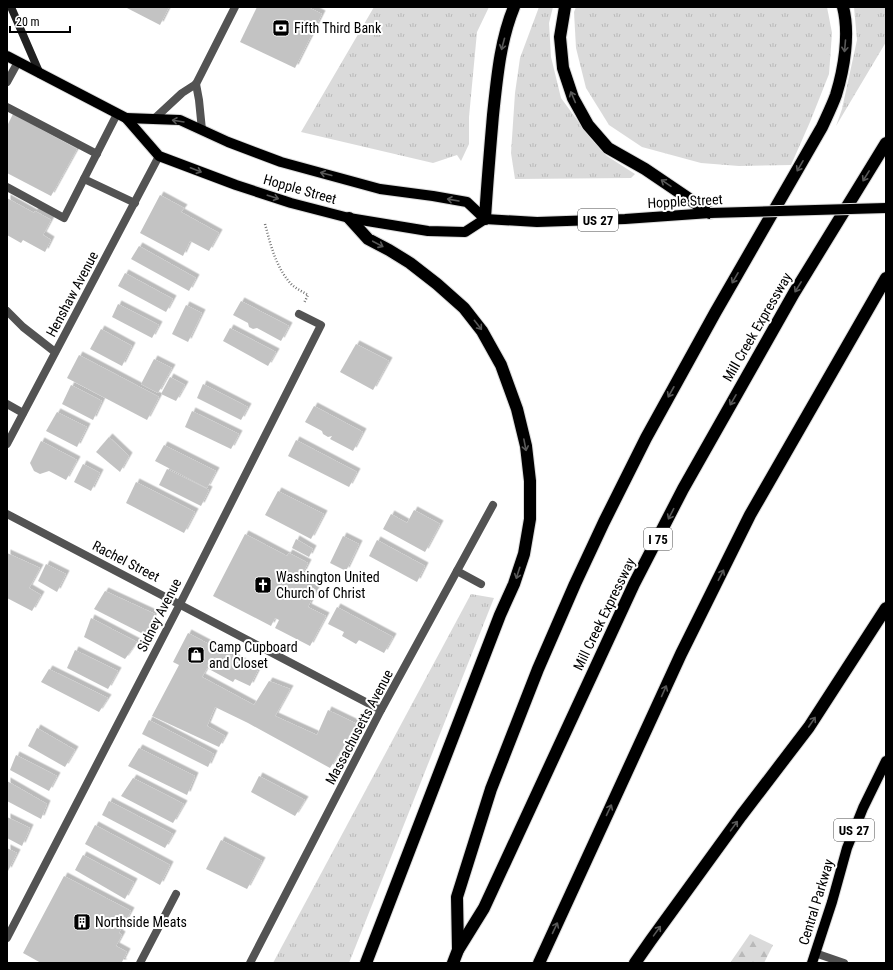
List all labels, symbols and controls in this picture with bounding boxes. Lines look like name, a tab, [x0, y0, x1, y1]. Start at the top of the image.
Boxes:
scale bar	[10, 8, 70, 34]
text: 20 m	[16, 15, 40, 29]
bank icon: Fifth Third Bank	[271, 18, 291, 38]
place label: Fifth Third Bank	[294, 20, 382, 36]
one-way arrow	[499, 37, 506, 50]
one-way arrow	[842, 39, 849, 52]
one-way arrow	[569, 92, 576, 104]
one-way arrow	[171, 116, 184, 124]
one-way arrow	[795, 160, 803, 172]
one-way arrow	[189, 166, 201, 174]
one-way arrow	[319, 170, 332, 177]
one-way arrow	[861, 170, 869, 182]
street label: Hopple Street	[262, 171, 338, 207]
one-way arrow	[661, 179, 672, 187]
street label: Hopple Street	[647, 191, 723, 211]
one-way arrow	[267, 194, 280, 201]
one-way arrow	[447, 195, 460, 203]
road number: US 27	[578, 209, 618, 231]
one-way arrow	[371, 240, 383, 248]
street label: Henshaw Avenue	[43, 248, 101, 339]
street label: Mill Creek Expressway	[719, 270, 795, 384]
one-way arrow	[730, 272, 738, 284]
one-way arrow	[793, 281, 801, 293]
one-way arrow	[473, 320, 482, 331]
one-way arrow	[667, 386, 675, 398]
one-way arrow	[728, 394, 736, 406]
one-way arrow	[522, 438, 530, 451]
one-way arrow	[666, 507, 674, 519]
road number: I 75	[644, 528, 672, 550]
street label: Rachel Street	[90, 537, 162, 585]
street label: Mill Creek Expressway	[570, 555, 638, 673]
one-way arrow	[514, 566, 521, 579]
place label: Washington United Church of Christ	[276, 569, 380, 601]
one-way arrow	[717, 569, 725, 581]
street label: Sidney Avenue	[134, 575, 184, 654]
church icon: Washington United Church of Christ	[253, 575, 273, 595]
place label: Camp Cupboard and Closet	[209, 639, 298, 671]
shop icon: Camp Cupboard and Closet	[186, 645, 206, 665]
street label: Massachusetts Avenue	[322, 666, 396, 787]
one-way arrow	[660, 686, 668, 698]
one-way arrow	[808, 717, 816, 728]
one-way arrow	[606, 804, 614, 816]
road number: US 27	[834, 819, 874, 841]
one-way arrow	[730, 821, 738, 832]
street label: Central Parkway	[795, 857, 837, 947]
building icon: Northside Meats	[72, 912, 92, 932]
place label: Northside Meats	[95, 914, 187, 930]
one-way arrow	[552, 922, 559, 934]
one-way arrow	[653, 925, 662, 936]

